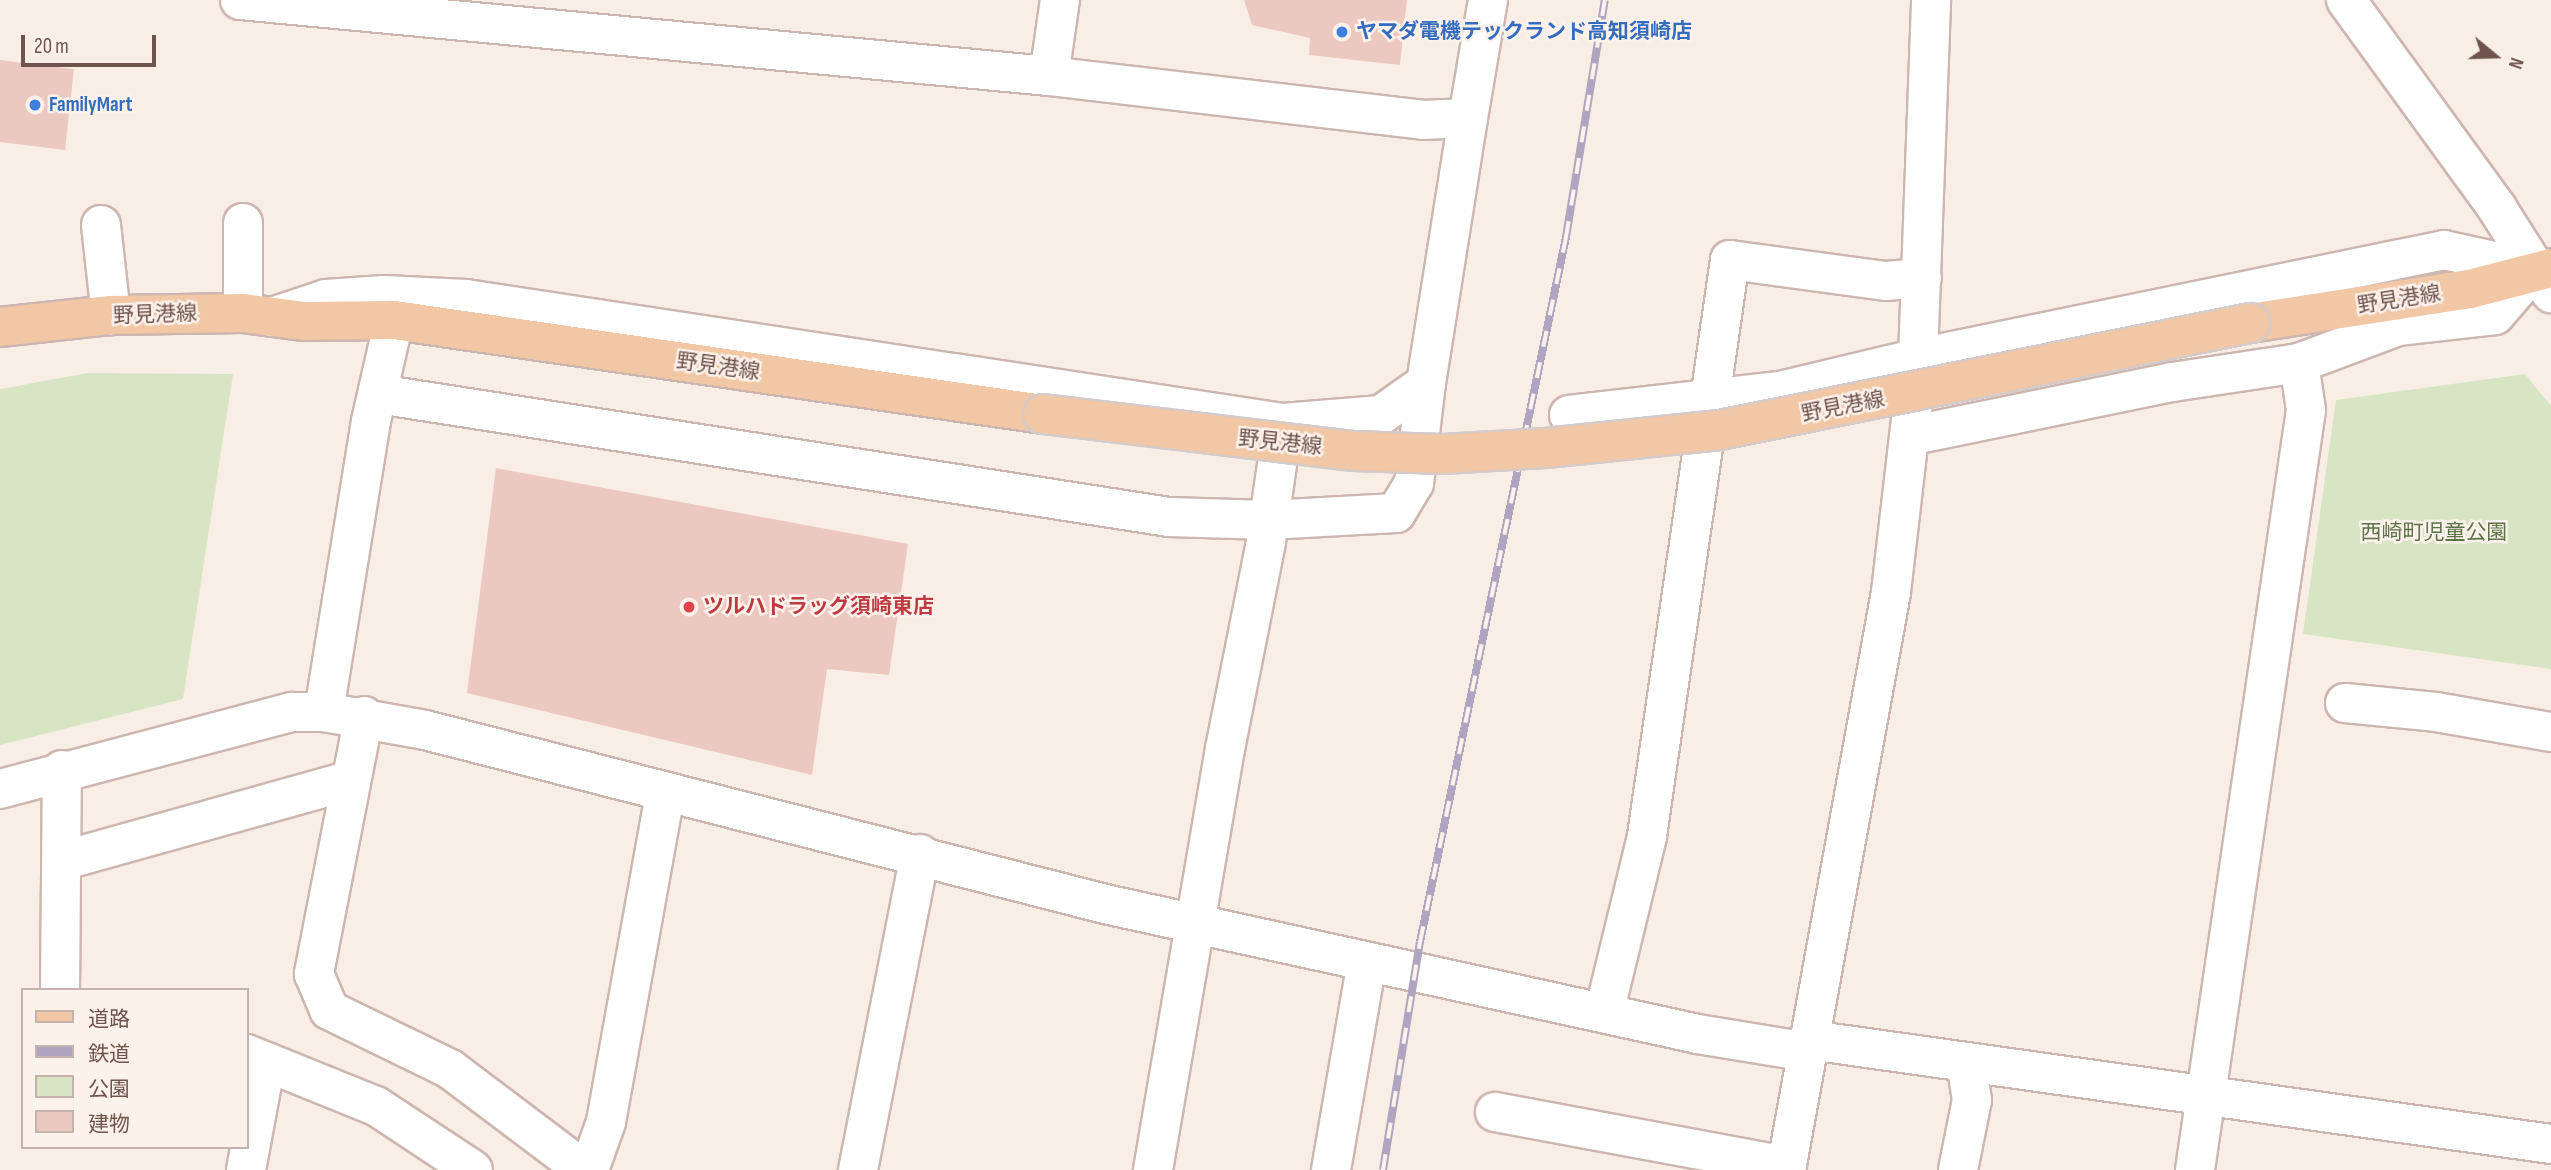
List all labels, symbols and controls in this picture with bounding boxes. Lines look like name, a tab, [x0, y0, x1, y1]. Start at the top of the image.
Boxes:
place label: ヤマダ電機テックランド高知須崎店	[1356, 19, 1692, 45]
scale bar	[24, 21, 159, 65]
north arrow	[2460, 21, 2530, 91]
marker: ヤマダ電機テックランド高知須崎店	[1334, 24, 1350, 40]
text: 20 m	[34, 34, 69, 59]
text: N	[2503, 54, 2528, 72]
place label: FamilyMart	[49, 92, 132, 118]
marker: FamilyMart	[27, 97, 43, 113]
street label: 野見港線	[2356, 281, 2442, 319]
street label: 野見港線	[113, 301, 197, 329]
street label: 野見港線	[675, 349, 761, 385]
street label: 野見港線	[1799, 387, 1887, 427]
street label: 野見港線	[1237, 426, 1323, 460]
park label: 西崎町児童公園	[2361, 520, 2507, 546]
place label: ツルハドラッグ須崎東店	[703, 594, 934, 620]
marker: ツルハドラッグ須崎東店	[681, 599, 697, 615]
legend	[21, 988, 248, 1149]
text: 道路	[88, 1007, 130, 1032]
text: 鉄道	[88, 1042, 130, 1067]
text: 公園	[88, 1077, 130, 1102]
text: 建物	[88, 1112, 130, 1137]

